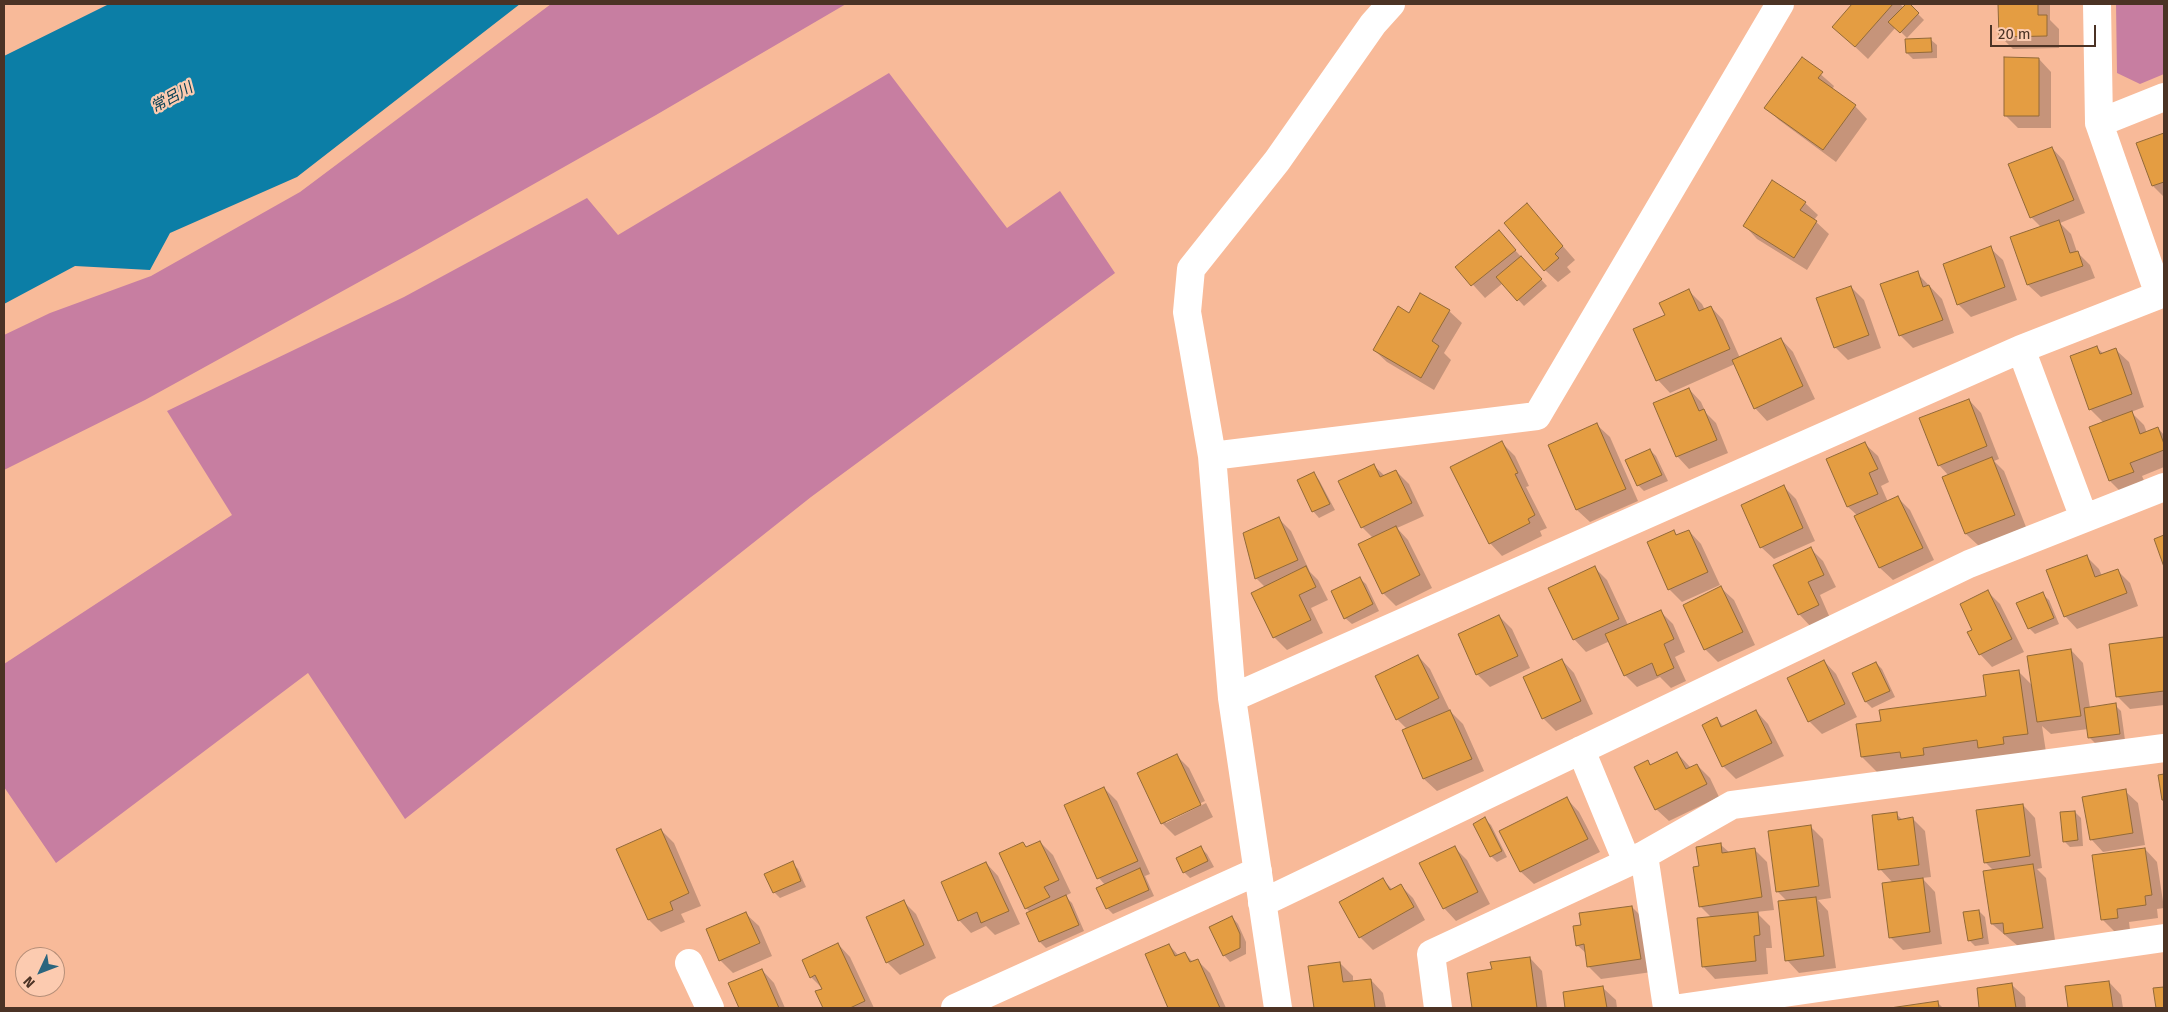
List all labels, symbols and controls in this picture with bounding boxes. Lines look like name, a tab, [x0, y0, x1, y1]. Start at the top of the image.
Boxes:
scale bar	[1993, 15, 2099, 47]
text: 20 m	[1998, 25, 2031, 43]
water label: 常呂川	[148, 79, 196, 117]
north arrow	[15, 947, 65, 997]
text: N	[20, 973, 39, 991]

